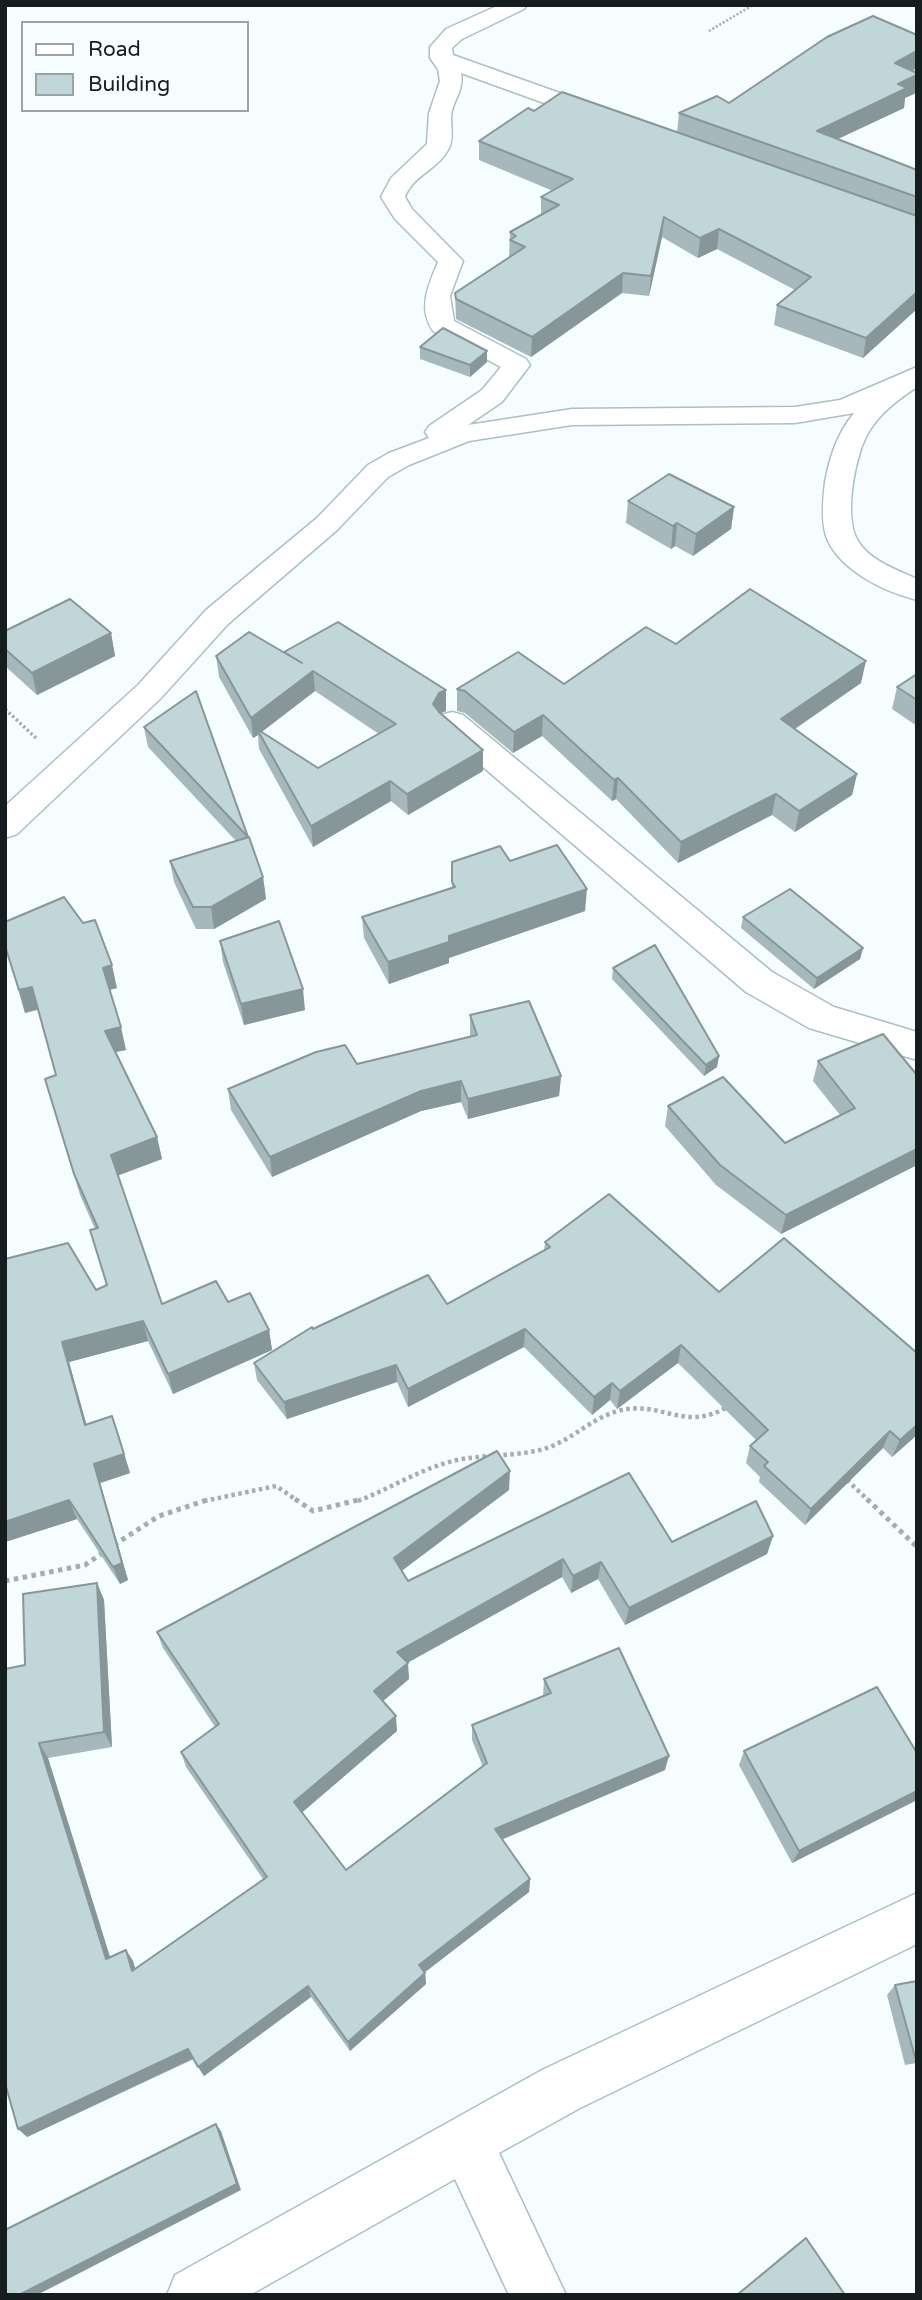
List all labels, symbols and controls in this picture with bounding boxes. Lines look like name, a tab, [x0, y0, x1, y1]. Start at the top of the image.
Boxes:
legend	[21, 21, 248, 112]
text: Road	[88, 37, 141, 62]
text: Building	[88, 72, 170, 97]

